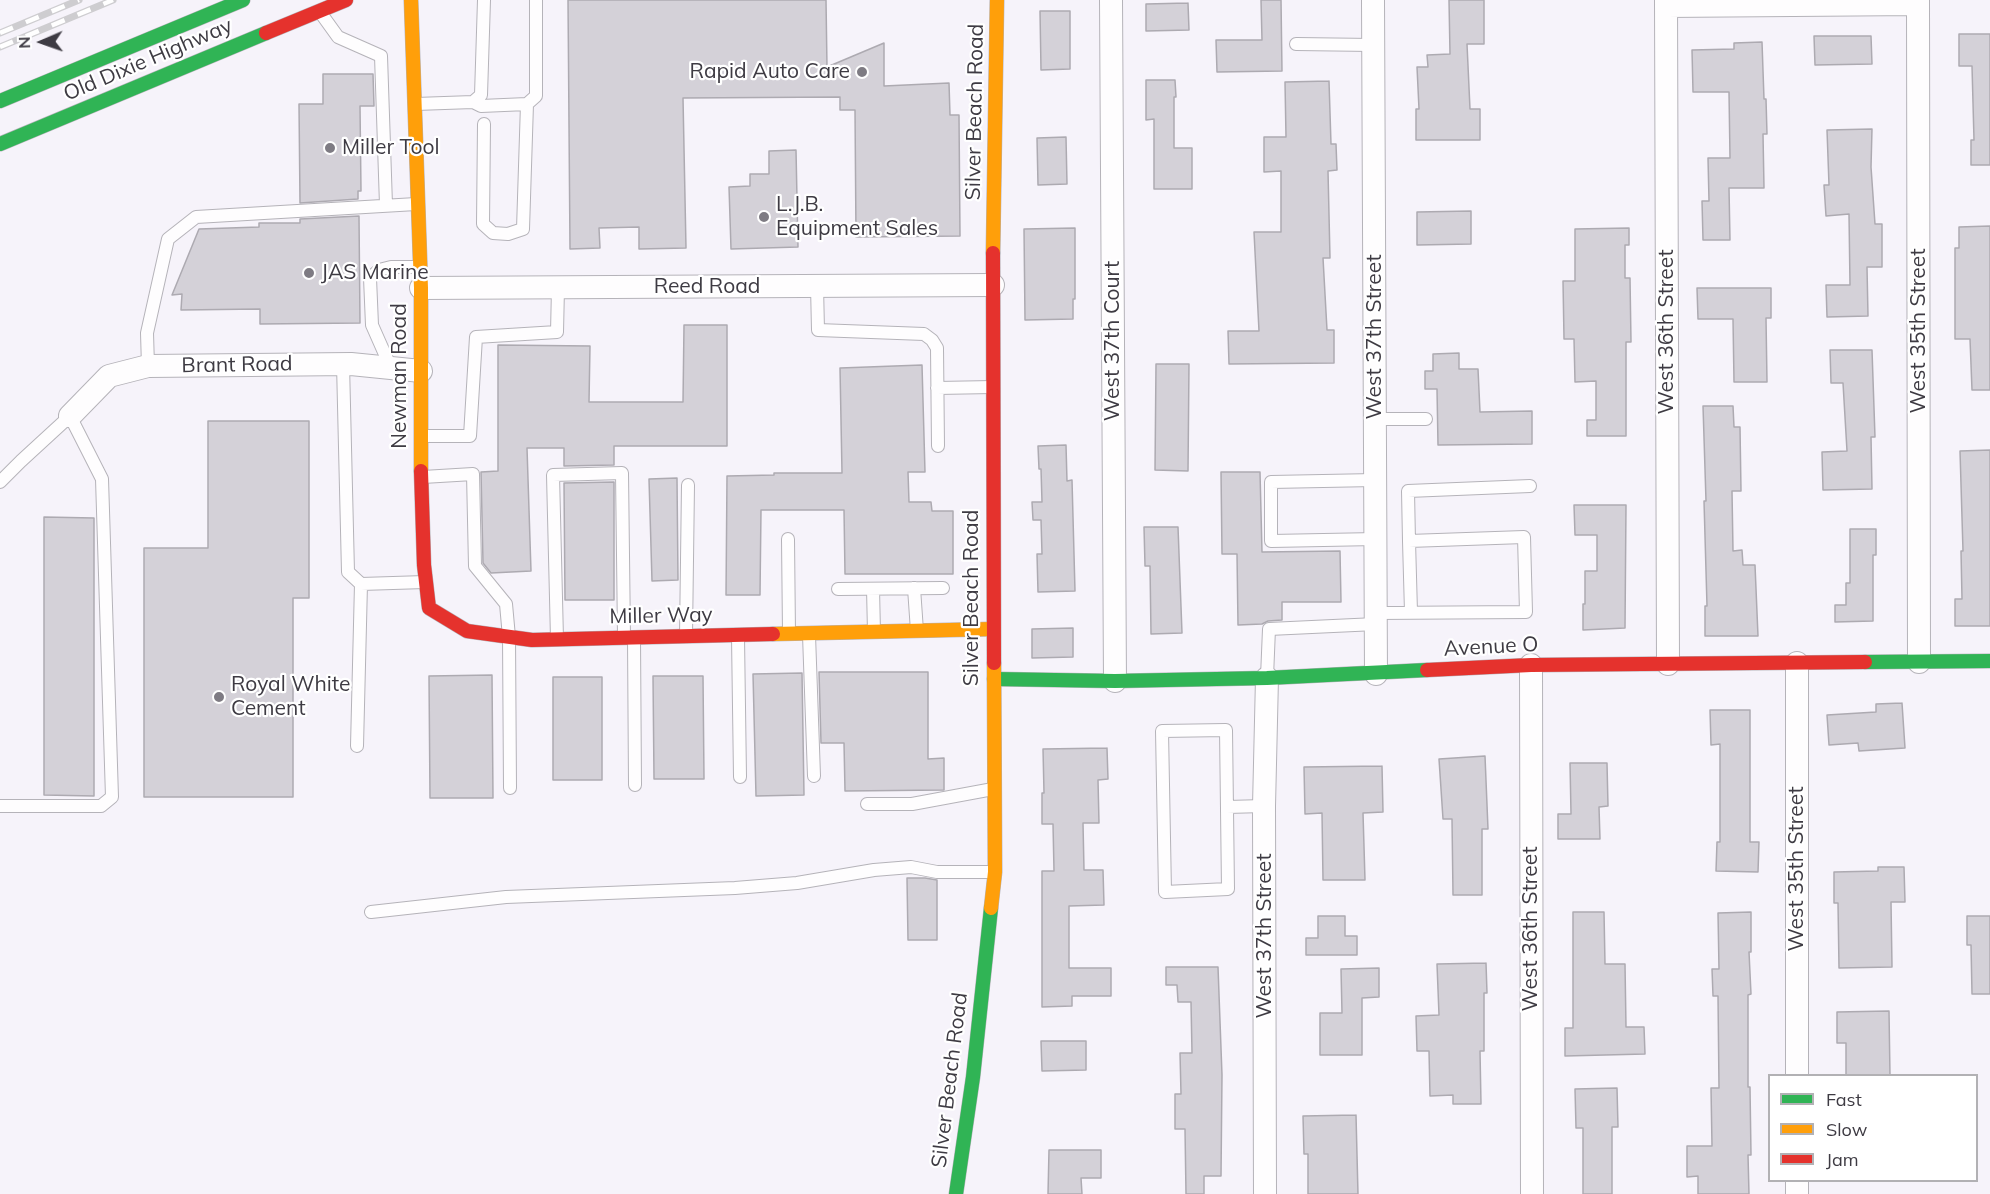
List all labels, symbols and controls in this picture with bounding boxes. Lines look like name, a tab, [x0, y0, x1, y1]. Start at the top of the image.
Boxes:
north arrow	[12, 12, 72, 72]
street label: Old Dixie Highway	[60, 13, 236, 107]
street label: Silver Beach Road	[961, 24, 989, 200]
text: N	[14, 36, 34, 49]
place label: Rapid Auto Care	[689, 59, 850, 85]
marker: Rapid Auto Care	[855, 65, 869, 79]
place label: Miller Tool	[342, 135, 440, 161]
marker: Miller Tool	[323, 141, 337, 155]
place label: L.J.B. Equipment Sales	[776, 192, 938, 242]
marker: L.J.B. Equipment Sales	[757, 210, 771, 224]
street label: West 35th Street	[1906, 248, 1932, 414]
street label: West 36th Street	[1654, 249, 1680, 415]
street label: West 37th Street	[1362, 254, 1388, 420]
place label: JAS Marine	[321, 260, 429, 286]
street label: West 37th Court	[1100, 261, 1126, 421]
marker: JAS Marine	[302, 266, 316, 280]
street label: Reed Road	[654, 274, 760, 300]
street label: Newman Road	[387, 303, 413, 449]
street label: Brant Road	[181, 351, 293, 379]
street label: Silver Beach Road	[959, 510, 985, 686]
street label: Miller Way	[609, 603, 713, 629]
street label: Avenue O	[1443, 632, 1539, 662]
place label: Royal White Cement	[231, 672, 350, 722]
marker: Royal White Cement	[212, 690, 226, 704]
street label: West 35th Street	[1784, 786, 1810, 952]
street label: West 36th Street	[1518, 846, 1544, 1012]
street label: West 37th Street	[1252, 853, 1278, 1019]
street label: Silver Beach Road	[927, 991, 973, 1169]
legend	[1768, 1074, 1978, 1182]
text: Fast	[1826, 1088, 1862, 1111]
text: Slow	[1826, 1118, 1867, 1141]
text: Jam	[1826, 1148, 1859, 1171]

